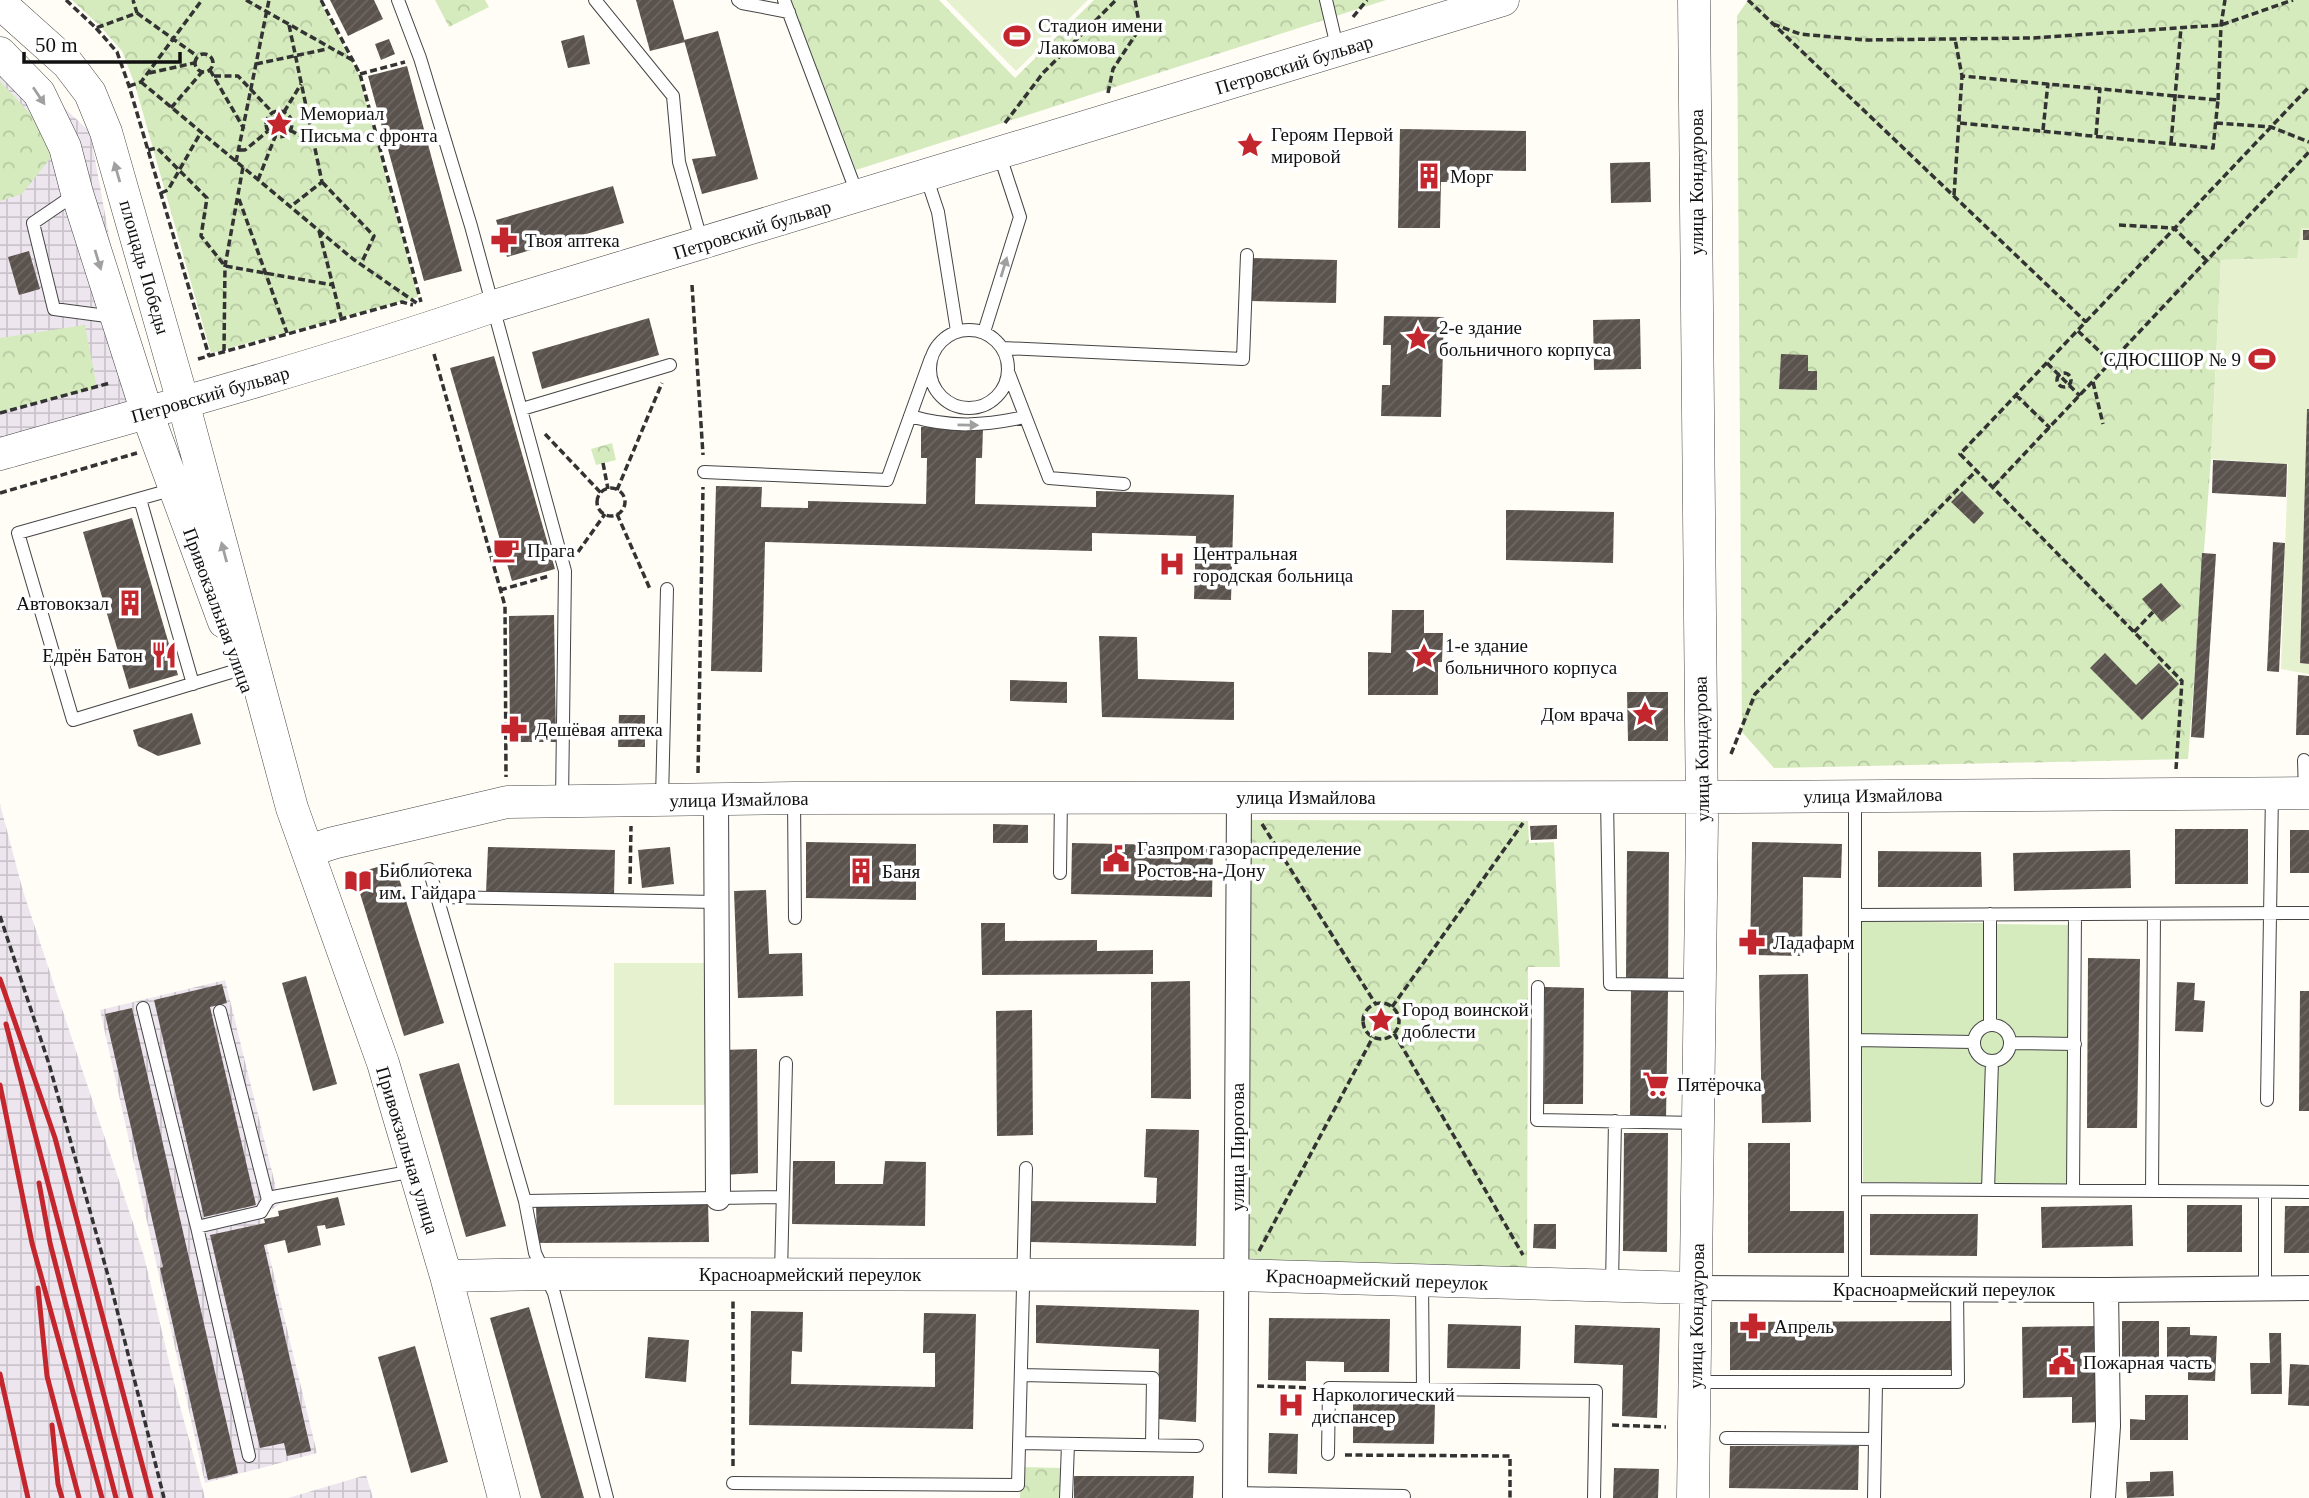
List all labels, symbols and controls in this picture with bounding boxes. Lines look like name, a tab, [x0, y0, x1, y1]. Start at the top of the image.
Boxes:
place label: Стадион имени Лакомова	[1038, 15, 1163, 58]
scale bar	[24, 21, 180, 65]
sports icon: Стадион имени Лакомова	[1002, 21, 1032, 51]
street label: Петровский бульвар	[1213, 31, 1375, 98]
text: 50 m	[35, 33, 78, 57]
one-way arrow	[32, 86, 45, 106]
place label: Мемориал Письма с фронта	[300, 103, 438, 146]
place icon: Мемориал Письма с фронта	[264, 109, 294, 139]
street label: улица Кондаурова	[1686, 109, 1707, 255]
place label: Героям Первой мировой	[1271, 124, 1393, 167]
place icon: Героям Первой мировой	[1235, 130, 1265, 160]
one-way arrow	[111, 160, 122, 182]
building icon: Морг	[1414, 161, 1444, 191]
place label: Морг	[1450, 166, 1493, 187]
street label: Петровский бульвар	[671, 196, 833, 263]
street label: площадь Победы	[115, 198, 174, 337]
pharmacy icon: Твоя аптека	[489, 225, 519, 255]
place label: Твоя аптека	[525, 230, 620, 251]
one-way arrow	[93, 250, 104, 271]
one-way arrow	[1000, 256, 1010, 277]
place label: 2-е здание больничного корпуса	[1439, 317, 1612, 360]
place icon: 2-е здание больничного корпуса	[1403, 323, 1433, 353]
sports icon: СДЮСШОР № 9	[2247, 344, 2277, 374]
place label: СДЮСШОР № 9	[2104, 349, 2241, 370]
street label: Петровский бульвар	[129, 362, 292, 427]
one-way arrow	[957, 419, 979, 430]
street label: Привокзальная улица	[179, 525, 258, 696]
cafe icon: Прага	[491, 535, 521, 565]
place label: Прага	[527, 540, 575, 561]
one-way arrow	[218, 541, 229, 563]
place label: Центральная городская больница	[1193, 543, 1354, 586]
hospital icon: Центральная городская больница	[1157, 549, 1187, 579]
building icon: Автовокзал	[115, 588, 145, 618]
place label: Автовокзал	[16, 593, 110, 614]
place label: 1-е здание больничного корпуса	[1445, 635, 1618, 678]
restaurant icon: Едрён Батон	[149, 640, 179, 670]
place icon: 1-е здание больничного корпуса	[1409, 641, 1439, 671]
place label: Едрён Батон	[42, 645, 143, 666]
street label: улица Кондаурова	[1690, 675, 1713, 822]
place icon: Дом врача	[1630, 699, 1660, 729]
place label: Дом врача	[1541, 704, 1625, 725]
pharmacy icon: Дешёвая аптека	[499, 714, 529, 744]
place label: Дешёвая аптека	[535, 719, 663, 740]
street label: улица Измайлова	[1803, 784, 1943, 807]
street label: улица Измайлова	[1236, 787, 1376, 808]
street label: улица Измайлова	[669, 788, 809, 811]
place label: Газпром газораспределение Ростов-на-Дону	[1137, 838, 1361, 881]
public building icon: Газпром газораспределение Ростов-на-Дону	[1101, 844, 1131, 874]
building icon: Баня	[846, 856, 876, 886]
place label: Библиотека им. Гайдара	[379, 860, 476, 903]
place label: Баня	[882, 861, 921, 882]
library icon: Библиотека им. Гайдара	[343, 866, 373, 896]
pharmacy icon: Ладафарм	[1737, 927, 1767, 957]
place label: Ладафарм	[1773, 932, 1854, 953]
place label: Город воинской доблести	[1402, 999, 1529, 1042]
place icon: Город воинской доблести	[1366, 1005, 1396, 1035]
street label: Привокзальная улица	[372, 1064, 443, 1237]
supermarket icon: Пятёрочка	[1641, 1069, 1671, 1099]
place label: Пятёрочка	[1677, 1074, 1762, 1095]
street label: улица Пирогова	[1227, 1082, 1248, 1211]
street label: улица Кондаурова	[1685, 1242, 1708, 1389]
street label: Красноармейский переулок	[699, 1264, 922, 1285]
street label: Красноармейский переулок	[1265, 1265, 1489, 1294]
street label: Красноармейский переулок	[1833, 1279, 2056, 1300]
pharmacy icon: Апрель	[1738, 1311, 1768, 1341]
place label: Апрель	[1774, 1316, 1834, 1337]
public building icon: Пожарная часть	[2047, 1347, 2077, 1377]
place label: Пожарная часть	[2083, 1352, 2213, 1373]
place label: Наркологический диспансер	[1312, 1384, 1455, 1427]
hospital icon: Наркологический диспансер	[1276, 1390, 1306, 1420]

